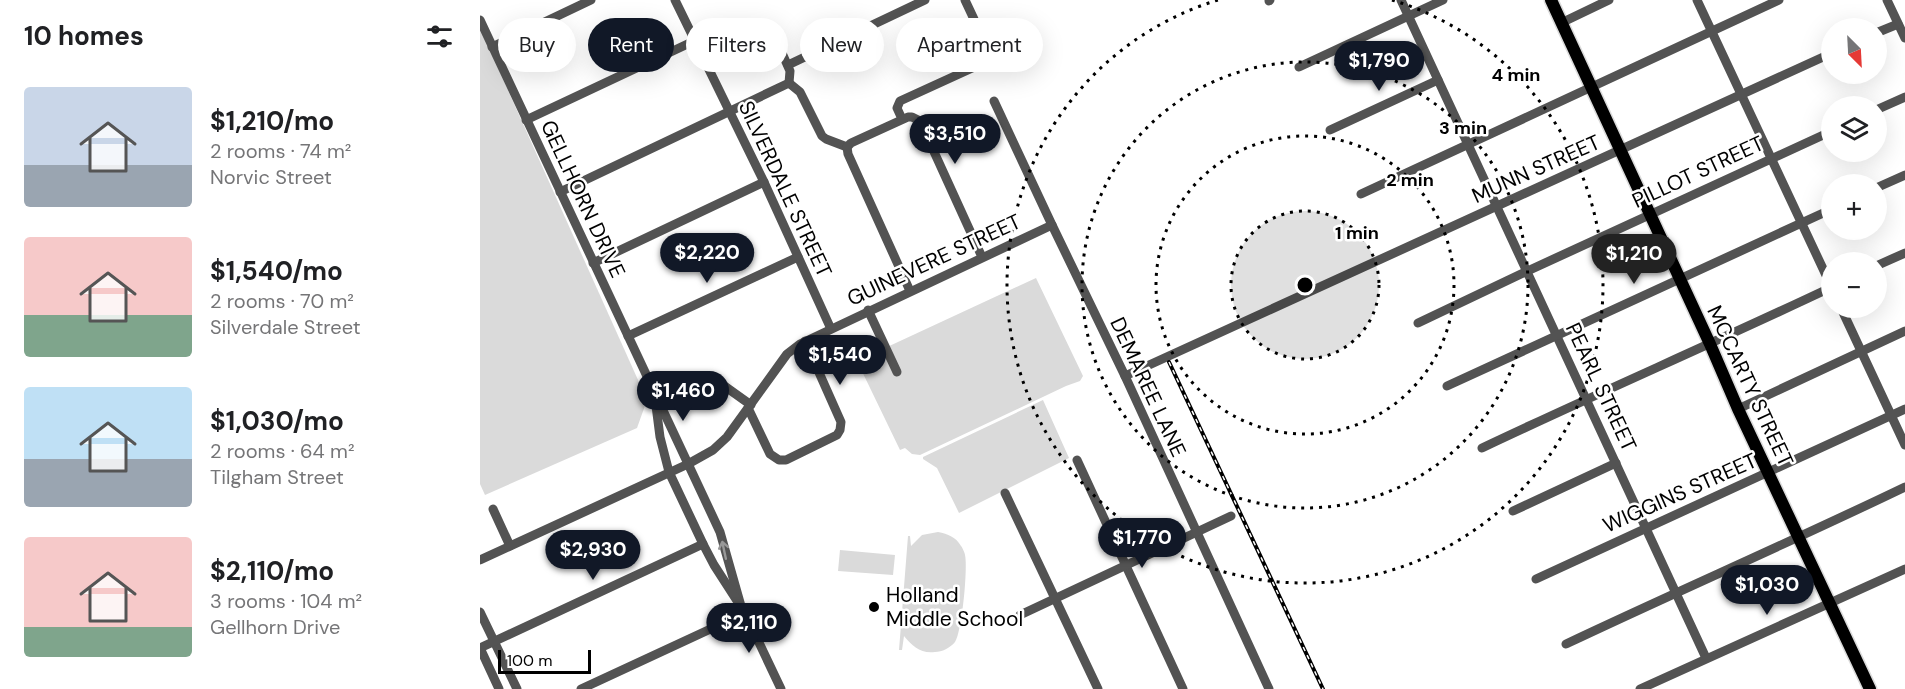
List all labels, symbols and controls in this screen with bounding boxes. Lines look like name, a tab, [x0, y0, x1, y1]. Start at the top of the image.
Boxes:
chip: Buy	[498, 18, 576, 72]
chip: Rent	[588, 18, 674, 72]
chip: Filters	[686, 18, 788, 72]
chip: New	[800, 18, 884, 72]
chip: Apartment	[896, 18, 1043, 72]
north arrow	[1821, 18, 1887, 84]
map controls	[1821, 18, 1887, 318]
text: 10 homes	[24, 19, 144, 53]
icon: filters	[423, 20, 456, 53]
pin: $1,790	[1330, 41, 1428, 92]
text: $1,790	[1348, 47, 1410, 73]
text: 4 min	[1492, 63, 1540, 87]
street label: SILVERDALE STREET	[732, 96, 838, 282]
button: layers	[1821, 96, 1887, 162]
text: $1,210/mo	[210, 104, 334, 138]
icon: home	[72, 111, 144, 183]
pin: $3,510	[906, 114, 1004, 165]
street label: GELLHORN DRIVE	[534, 116, 632, 282]
text: 3 min	[1439, 116, 1487, 140]
text: $3,510	[924, 120, 986, 146]
street label: MUNN STREET	[1467, 128, 1605, 210]
street label: PILLOT STREET	[1628, 129, 1769, 215]
text: 2 rooms · 74 m²	[210, 138, 351, 164]
text: Norvic Street	[210, 164, 332, 190]
text: 2 min	[1386, 168, 1434, 192]
button: +	[1821, 174, 1887, 240]
street label: GUINEVERE STREET	[843, 207, 1025, 312]
text: 1 min	[1335, 221, 1379, 245]
pin: $2,220	[658, 233, 756, 284]
pin: $1,210	[1585, 234, 1683, 285]
text: $2,220	[674, 239, 740, 265]
text: $1,210	[1605, 240, 1663, 266]
button: −	[1821, 252, 1887, 318]
text: $1,540/mo	[210, 254, 343, 288]
icon: home	[72, 261, 144, 333]
centre of rings	[1295, 275, 1315, 295]
text: 2 rooms · 70 m²	[210, 288, 354, 314]
street label: MCCARTY STREET	[1700, 301, 1800, 471]
street label: DEMAREE LANE	[1103, 313, 1193, 461]
text: Silverdale Street	[210, 314, 361, 340]
street label: PEARL STREET	[1559, 318, 1643, 456]
pin: $1,540	[791, 335, 889, 386]
text: $1,540	[808, 341, 872, 367]
pin: $1,460	[634, 371, 732, 422]
text: $1,460	[651, 377, 715, 403]
text: $1,030/mo	[210, 404, 344, 438]
icon: home	[72, 411, 144, 483]
text: 2 rooms · 64 m²	[210, 438, 354, 464]
street label: WIGGINS STREET	[1599, 446, 1762, 540]
text: Tilgham Street	[210, 464, 344, 490]
pin: $1,770	[1093, 518, 1191, 569]
text: $1,770	[1112, 524, 1172, 550]
pin: $2,930	[544, 530, 642, 581]
text: $2,930	[559, 536, 627, 562]
one-way arrow	[718, 540, 729, 560]
text: $2,110/mo	[210, 554, 334, 588]
icon: home	[72, 561, 144, 633]
pin: $1,030	[1718, 565, 1816, 616]
text: $1,030	[1735, 571, 1799, 597]
place label: Holland Middle School	[886, 581, 1023, 633]
text: 3 rooms · 104 m²	[210, 588, 362, 614]
marker: Holland Middle School	[867, 600, 881, 614]
pin: $2,110	[700, 603, 798, 654]
text: $2,110	[720, 609, 778, 635]
text: Gellhorn Drive	[210, 614, 340, 640]
scale bar	[498, 647, 591, 674]
text: 100 m	[507, 650, 552, 671]

